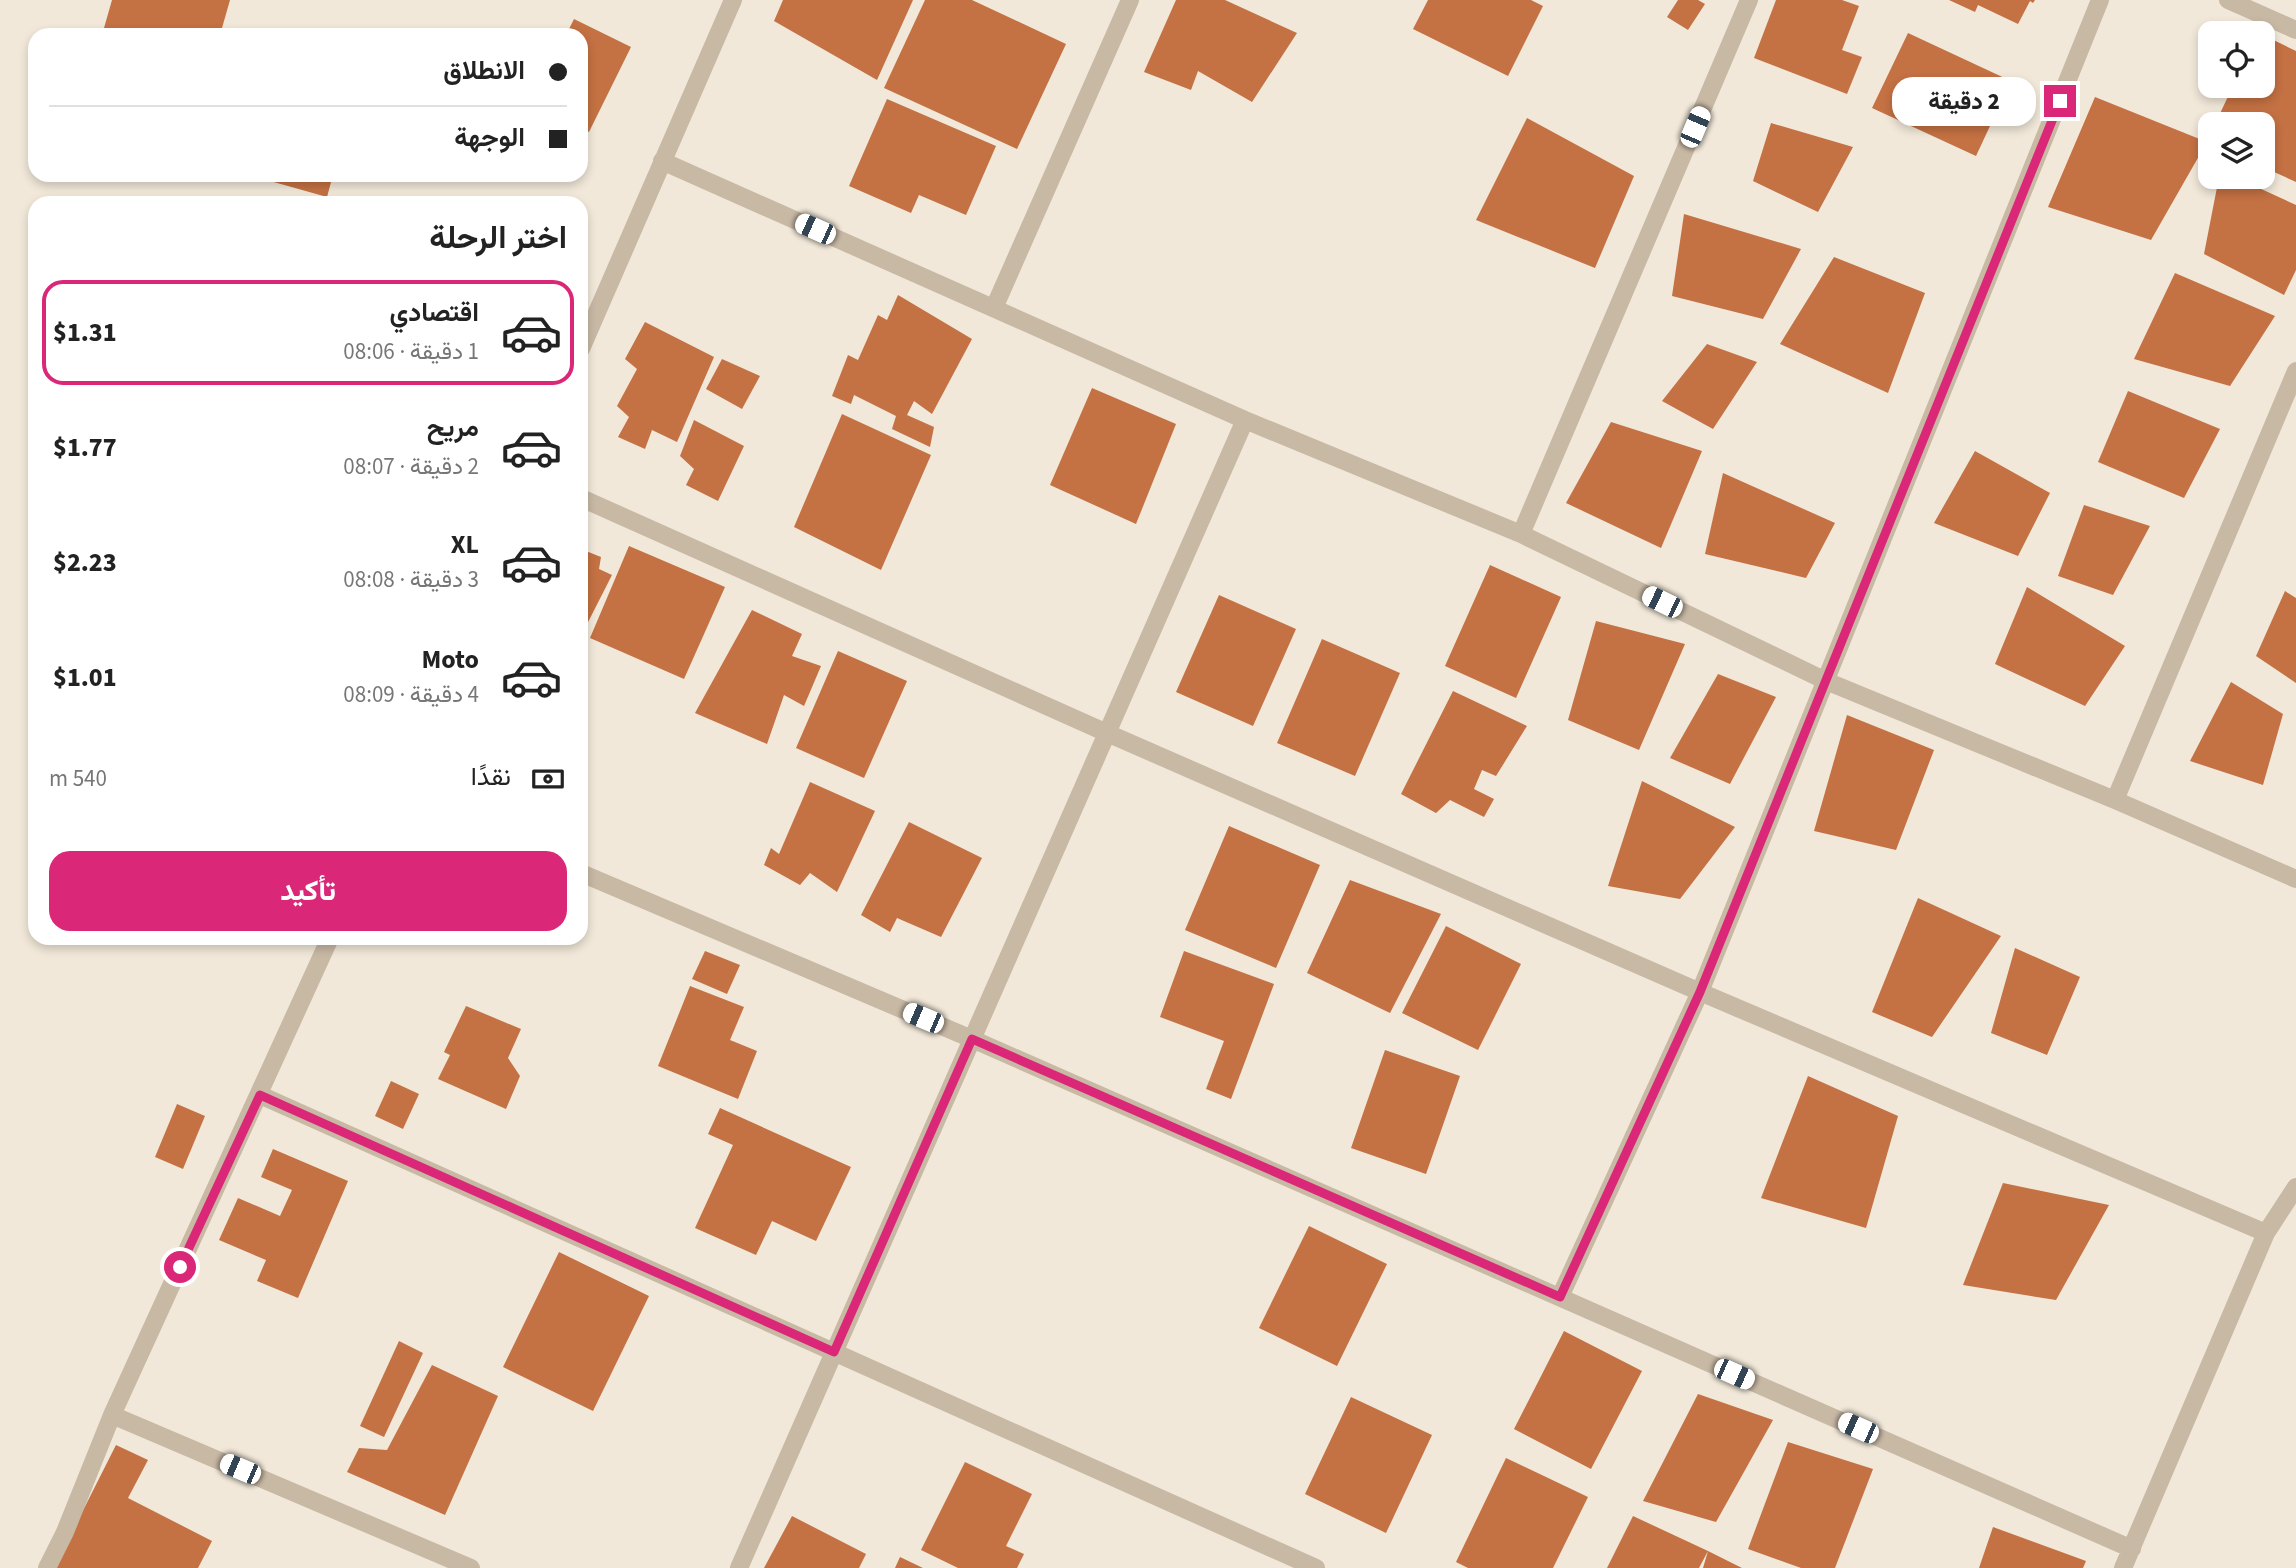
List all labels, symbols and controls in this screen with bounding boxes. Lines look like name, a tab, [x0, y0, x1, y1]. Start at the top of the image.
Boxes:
map controls	[2198, 21, 2275, 189]
button: locate	[2198, 21, 2275, 98]
text: الانطلاق	[443, 52, 525, 89]
callout: 2 دقيقة	[1892, 76, 2036, 126]
text: 2 دقيقة	[1928, 85, 2000, 118]
route end	[2044, 85, 2076, 117]
car	[1678, 104, 1713, 150]
button: layers	[2198, 112, 2275, 189]
text: الوجهة	[454, 119, 525, 156]
car	[792, 211, 839, 247]
text: اختر الرحلة	[429, 215, 567, 261]
text: اقتصادي	[390, 294, 479, 331]
icon: car	[500, 301, 563, 364]
text: $1.31	[53, 314, 117, 351]
text: 1 دقيقة · 08:06	[343, 335, 479, 368]
text: مريح	[427, 409, 479, 446]
icon: car	[500, 416, 563, 479]
text: $1.77	[53, 429, 117, 466]
text: 2 دقيقة · 08:07	[343, 450, 479, 483]
text: XL	[451, 526, 479, 563]
icon: car	[500, 531, 563, 594]
text: $2.23	[53, 544, 117, 581]
text: 3 دقيقة · 08:08	[343, 563, 479, 596]
car	[1639, 583, 1686, 621]
text: Moto	[422, 641, 479, 678]
icon: car	[500, 646, 563, 709]
text: $1.01	[53, 659, 117, 696]
text: 4 دقيقة · 08:09	[343, 678, 479, 711]
text: نقدًا	[471, 758, 511, 795]
icon: cash	[529, 760, 567, 798]
text: 540 m	[49, 762, 107, 795]
button: تأكيد	[49, 851, 567, 931]
car	[900, 1000, 947, 1036]
route start	[164, 1251, 196, 1283]
car	[1711, 1356, 1758, 1392]
car	[1835, 1410, 1882, 1446]
car	[217, 1451, 264, 1487]

